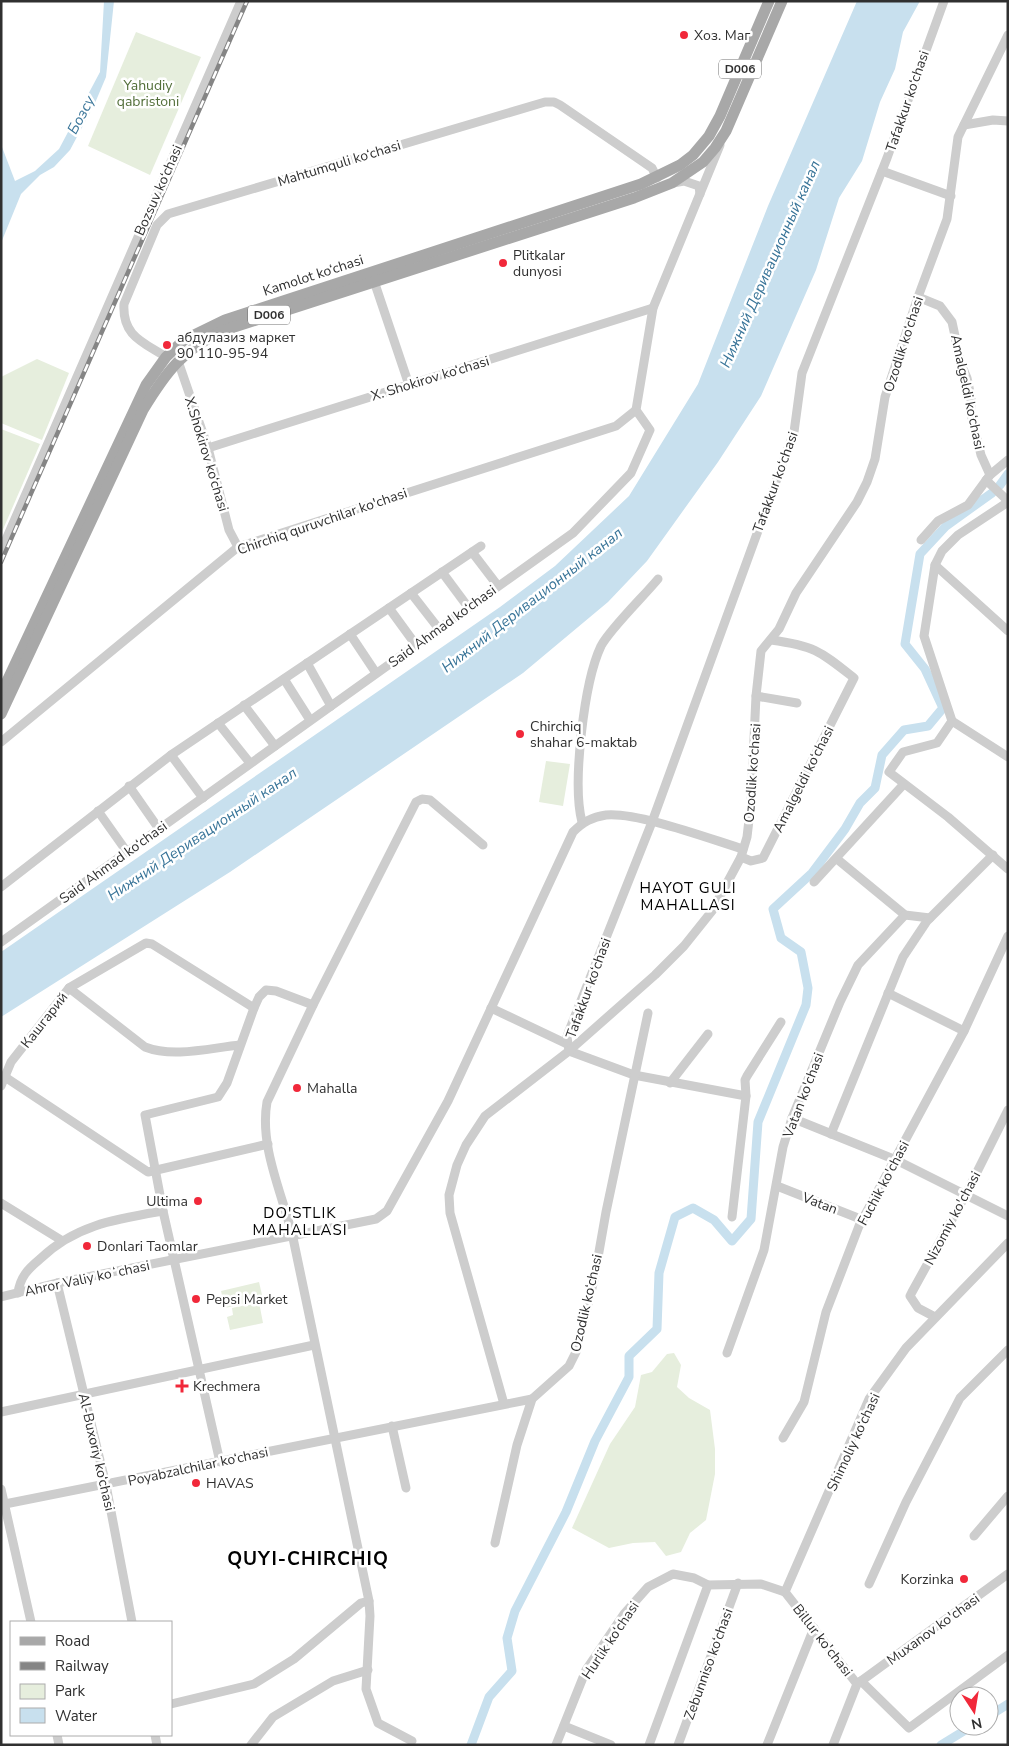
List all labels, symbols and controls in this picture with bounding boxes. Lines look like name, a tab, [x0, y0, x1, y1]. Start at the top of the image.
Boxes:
place label: Хоз. Маг	[694, 26, 750, 45]
marker: Хоз. Маг	[678, 29, 690, 41]
street label: Tafakkur ko‘chasi	[881, 48, 934, 154]
road number: D006	[719, 60, 761, 78]
park label: Yahudiy qabristoni	[117, 76, 179, 111]
water label: Бозсу	[63, 91, 100, 138]
street label: Mahtumquli ko‘chasi	[275, 136, 403, 191]
street label: Bozsuv ko‘chasi	[130, 142, 187, 239]
water label: Нижний Деривационный канал	[715, 157, 825, 371]
place label: Plitkalar dunyosi	[513, 246, 565, 281]
street label: Kamolot ko‘chasi	[260, 250, 366, 301]
marker: Plitkalar dunyosi	[497, 257, 509, 269]
street label: Ozodlik ko‘chasi	[879, 294, 928, 394]
road number: D006	[248, 306, 290, 324]
place label: абдулазиз маркет 90 110-95-94	[177, 328, 296, 363]
street label: Amalgeldi ko‘chasi	[946, 333, 989, 451]
marker: абдулазиз маркет 90 110-95-94	[161, 339, 173, 351]
street label: X. Shokirov ko‘chasi	[369, 351, 492, 405]
street label: X.Shokirov ko‘chasi	[180, 394, 233, 514]
street label: Tafakkur ko‘chasi	[748, 429, 802, 535]
street label: Chirchiq quruvchilar ko'chasi	[235, 483, 410, 559]
water label: Нижний Деривационный канал	[437, 523, 627, 677]
street label: Said Ahmad ko‘chasi	[385, 581, 500, 672]
place label: Chirchiq shahar 6-maktab	[530, 717, 637, 752]
street label: Ozodlik ko‘chasi	[740, 723, 765, 823]
street label: Amalgeldi ko‘chasi	[768, 723, 838, 836]
marker: Chirchiq shahar 6-maktab	[514, 728, 526, 740]
water label: Нижний Деривационный канал	[103, 763, 301, 905]
street label: Said Ahmad ko‘chasi	[56, 817, 171, 908]
district label: HAYOT GULI MAHALLASI	[639, 878, 737, 915]
street label: Tafakkur ko‘chasi	[561, 935, 615, 1041]
street label: Кашгарий	[17, 988, 72, 1052]
street label: Vatan ko'chasi	[778, 1050, 828, 1141]
place label: Mahalla	[307, 1079, 357, 1098]
marker: Mahalla	[291, 1082, 303, 1094]
street label: Fuchik ko'chasi	[853, 1138, 914, 1229]
street label: Nizomiy ko'chasi	[920, 1168, 985, 1268]
street label: Vatan	[798, 1188, 840, 1219]
place label: Ultima	[146, 1192, 188, 1211]
marker: Ultima	[192, 1195, 204, 1207]
district label: DO'STLIK MAHALLASI	[253, 1203, 348, 1240]
place label: Donlari Taomlar	[97, 1237, 198, 1256]
marker: Donlari Taomlar	[81, 1240, 93, 1252]
street label: Ozodlik ko‘chasi	[566, 1252, 607, 1354]
street label: Ahror Valiy koʻchasi	[23, 1256, 151, 1301]
place label: Pepsi Market	[206, 1290, 287, 1309]
marker: Pepsi Market	[190, 1293, 202, 1305]
place label: Krechmera	[193, 1377, 260, 1396]
marker: Krechmera	[175, 1379, 189, 1393]
street label: Shimoliy ko‘chasi	[822, 1390, 885, 1494]
street label: Al-Buxoriy ko‘chasi	[74, 1391, 119, 1513]
street label: Poyabzalchilar ko‘chasi	[126, 1442, 270, 1491]
place label: HAVAS	[206, 1474, 254, 1493]
marker: HAVAS	[190, 1477, 202, 1489]
district label: QUYI-CHIRCHIQ	[227, 1546, 389, 1572]
place label: Korzinka	[901, 1570, 954, 1589]
marker: Korzinka	[958, 1573, 970, 1585]
street label: Muxanov ko'chasi	[883, 1589, 984, 1670]
street label: Hurlik ko‘chasi	[577, 1598, 643, 1683]
street label: Billur ko'chasi	[788, 1600, 857, 1680]
street label: Zebunniso ko‘chasi	[679, 1606, 737, 1723]
legend	[10, 1621, 172, 1736]
text: Road	[55, 1631, 90, 1651]
text: Railway	[55, 1656, 109, 1676]
text: Park	[55, 1681, 85, 1701]
north arrow	[949, 1686, 999, 1736]
text: Water	[55, 1706, 98, 1726]
text: N	[969, 1713, 984, 1734]

